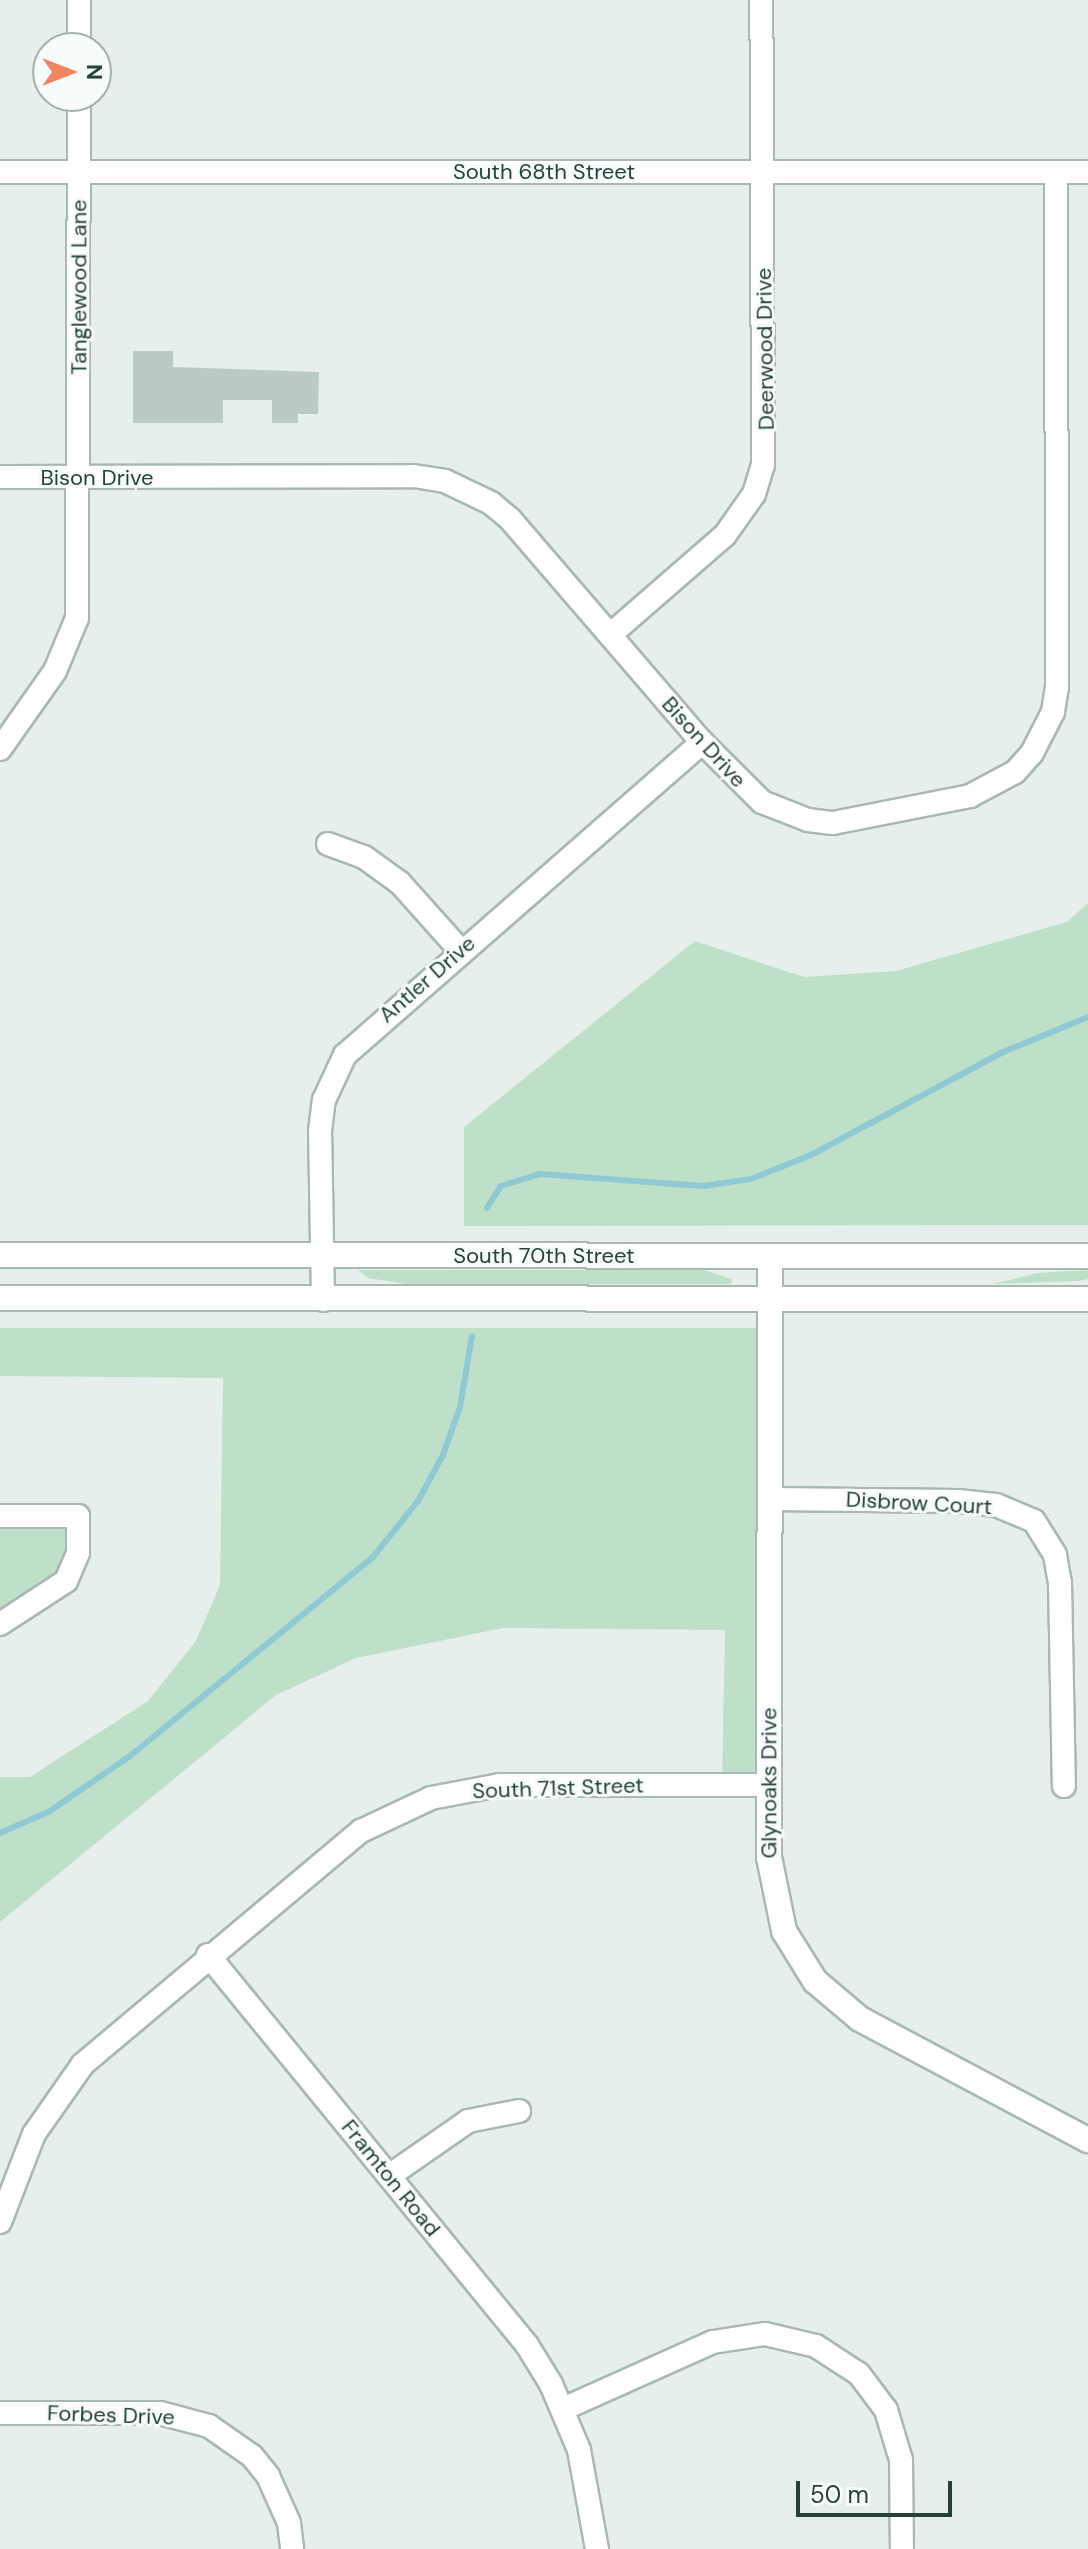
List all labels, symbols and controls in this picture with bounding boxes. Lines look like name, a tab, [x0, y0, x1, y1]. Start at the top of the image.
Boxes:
north arrow	[32, 32, 112, 112]
text: N	[80, 64, 109, 80]
street label: South 68th Street	[453, 159, 635, 185]
street label: Tanglewood Lane	[66, 199, 92, 375]
street label: Deerwood Drive	[750, 268, 780, 430]
street label: Bison Drive	[40, 465, 154, 491]
street label: Bison Drive	[656, 691, 752, 793]
street label: Antler Drive	[373, 930, 481, 1028]
street label: South 70th Street	[453, 1243, 635, 1269]
street label: Disbrow Court	[845, 1486, 993, 1520]
street label: Glynoaks Drive	[756, 1708, 782, 1858]
street label: South 71st Street	[472, 1772, 644, 1804]
street label: Framton Road	[336, 2114, 446, 2242]
street label: Forbes Drive	[47, 2400, 175, 2430]
scale bar	[800, 2465, 956, 2515]
text: 50 m	[810, 2479, 869, 2510]

